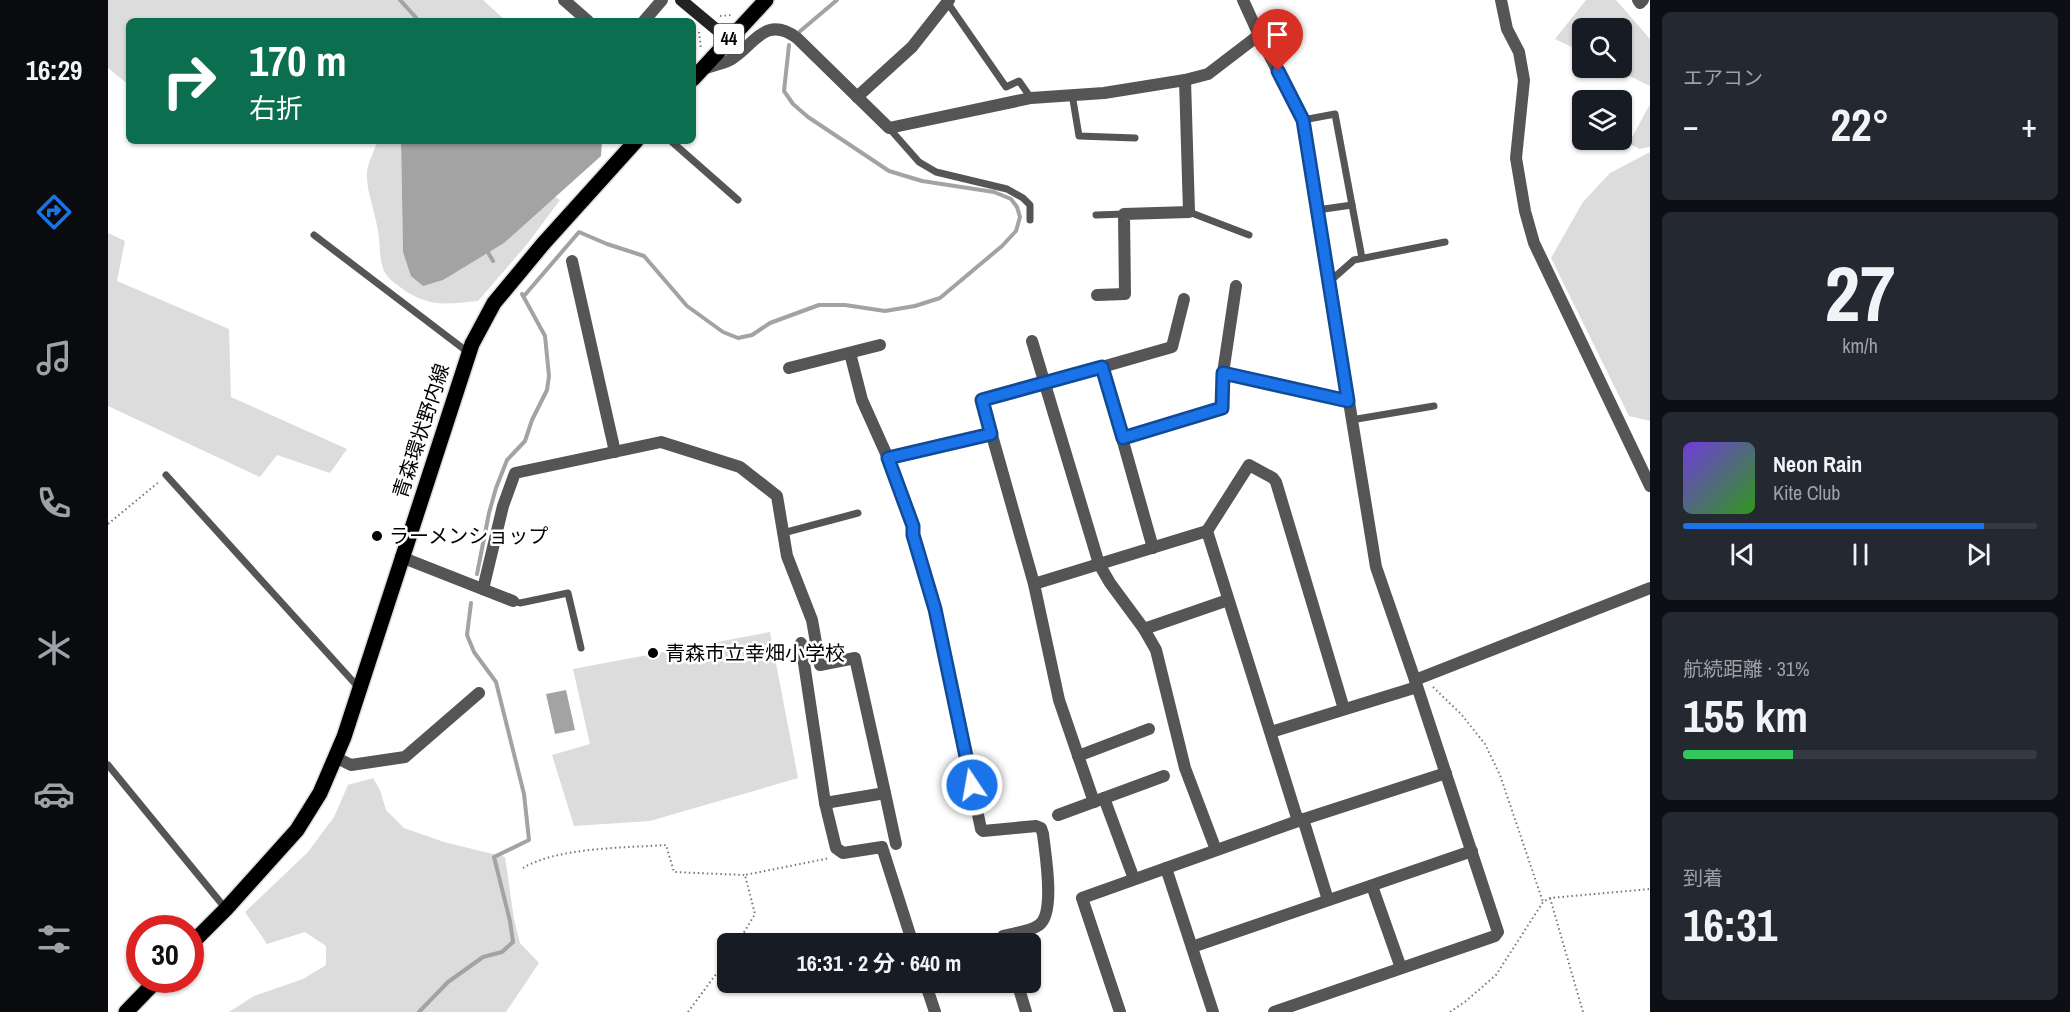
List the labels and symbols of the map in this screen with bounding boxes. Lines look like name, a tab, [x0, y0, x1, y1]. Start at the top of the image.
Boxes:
pin	[1252, 9, 1303, 71]
road number: 44	[714, 24, 744, 54]
street label: 青森環状野内線	[386, 360, 455, 502]
place label: ラーメンショップ	[389, 522, 548, 549]
marker: ラーメンショップ	[370, 529, 384, 543]
place label: 青森市立幸畑小学校	[665, 639, 845, 666]
marker: 青森市立幸畑小学校	[646, 646, 660, 660]
position arrow	[940, 753, 1004, 817]
speed limit sign: 30	[126, 915, 204, 993]

